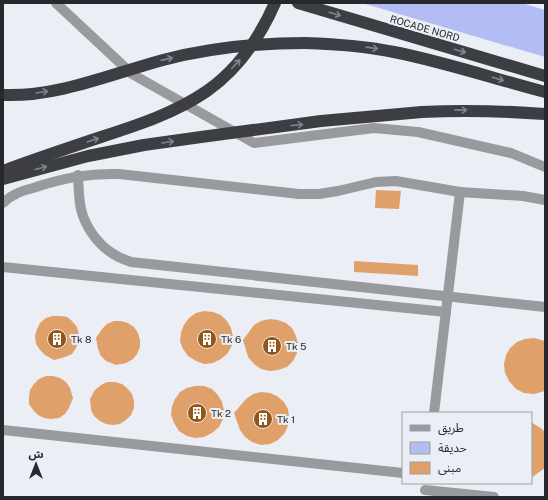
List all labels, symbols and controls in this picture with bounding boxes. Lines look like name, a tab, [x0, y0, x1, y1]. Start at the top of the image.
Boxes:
one-way arrow	[328, 11, 341, 18]
street label: ROCADE NORD	[389, 12, 461, 44]
one-way arrow	[365, 45, 378, 53]
one-way arrow	[453, 48, 466, 55]
one-way arrow	[161, 55, 174, 63]
one-way arrow	[232, 59, 241, 69]
one-way arrow	[492, 76, 505, 83]
one-way arrow	[35, 88, 48, 96]
one-way arrow	[454, 106, 467, 114]
one-way arrow	[290, 121, 303, 128]
one-way arrow	[86, 136, 99, 143]
one-way arrow	[161, 138, 174, 146]
one-way arrow	[34, 164, 47, 172]
building icon: Tk 8	[46, 328, 68, 350]
building icon: Tk 6	[196, 328, 218, 350]
place label: Tk 8	[71, 333, 91, 345]
place label: Tk 6	[221, 333, 241, 345]
building icon: Tk 5	[261, 335, 283, 357]
place label: Tk 5	[286, 340, 306, 352]
building icon: Tk 2	[186, 402, 208, 424]
place label: Tk 2	[211, 407, 231, 419]
building icon: Tk 1	[252, 408, 274, 430]
legend	[402, 412, 532, 484]
place label: Tk 1	[277, 413, 295, 425]
text: طريق	[438, 421, 464, 436]
text: حديقة	[438, 441, 467, 455]
north arrow	[16, 444, 56, 484]
text: ش	[28, 448, 44, 461]
text: مبنى	[438, 461, 461, 475]

